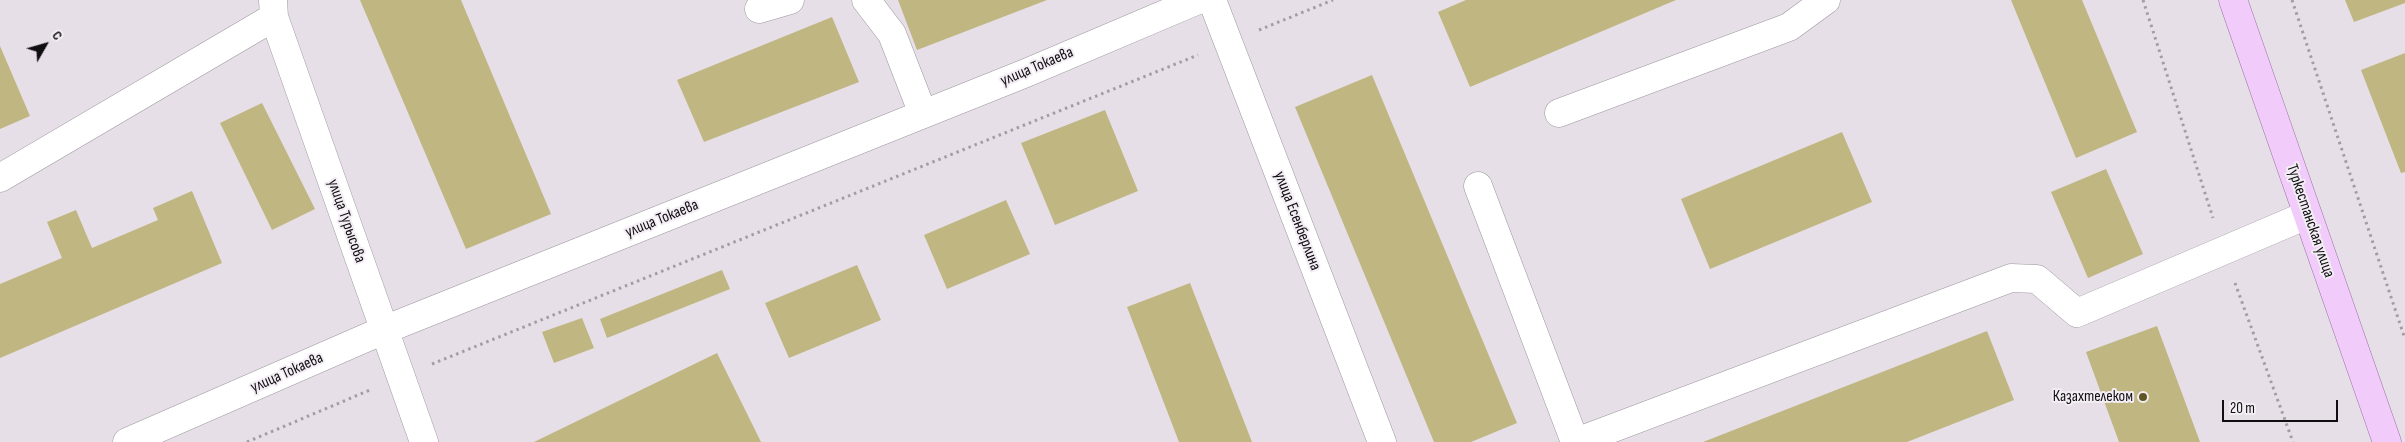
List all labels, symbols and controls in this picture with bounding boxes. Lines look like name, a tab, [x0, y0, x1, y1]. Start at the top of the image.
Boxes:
north arrow	[20, 20, 70, 70]
text: С	[48, 27, 66, 44]
street label: улица Токаева	[998, 43, 1076, 91]
street label: Туркестанская улица	[2282, 162, 2338, 280]
street label: улица Есенберлина	[1269, 169, 1325, 273]
street label: улица Турысова	[323, 177, 369, 265]
street label: улица Токаева	[623, 196, 701, 242]
street label: улица Токаева	[248, 349, 326, 397]
place label: Казахтелеком	[2053, 387, 2133, 407]
scale bar	[2225, 390, 2341, 422]
marker: Казахтелеком	[2137, 391, 2149, 403]
text: 20 m	[2230, 399, 2255, 418]

